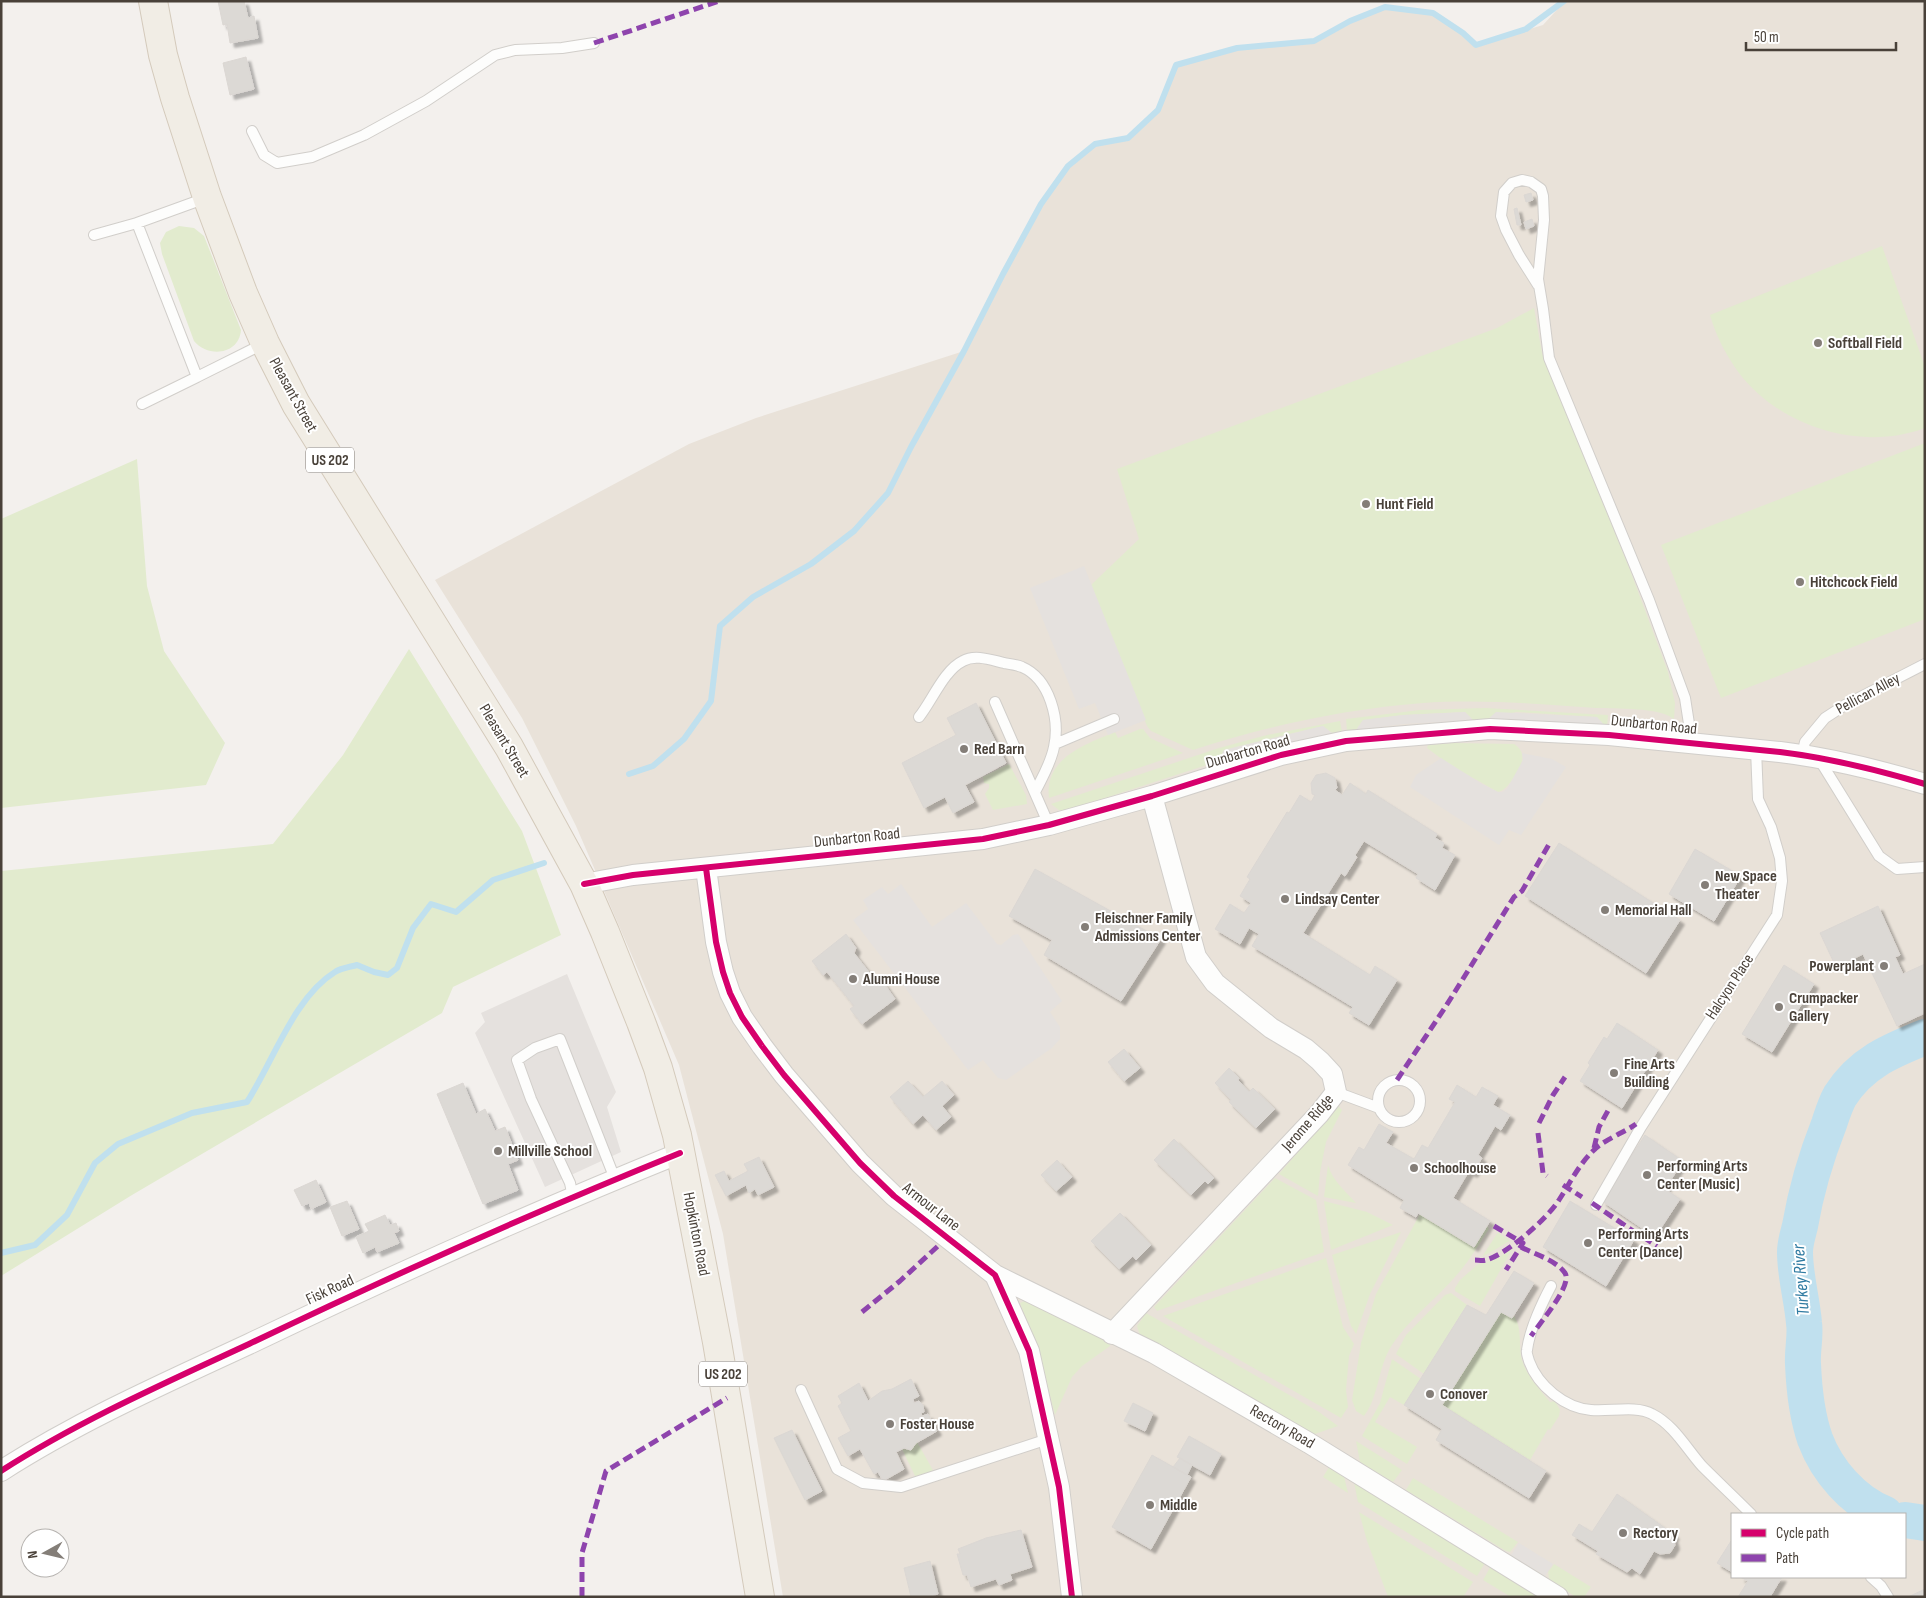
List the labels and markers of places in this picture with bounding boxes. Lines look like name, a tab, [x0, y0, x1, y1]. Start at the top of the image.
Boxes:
place label: Softball Field	[1828, 334, 1902, 353]
marker: Softball Field	[1812, 337, 1824, 349]
place label: Hunt Field	[1376, 495, 1434, 514]
marker: Hunt Field	[1360, 498, 1372, 510]
place label: Hitchcock Field	[1810, 573, 1898, 592]
marker: Hitchcock Field	[1794, 576, 1806, 588]
place label: Red Barn	[974, 740, 1024, 759]
marker: Red Barn	[958, 743, 970, 755]
place label: New Space Theater	[1715, 867, 1777, 904]
marker: New Space Theater	[1699, 879, 1711, 891]
place label: Lindsay Center	[1295, 890, 1380, 909]
marker: Lindsay Center	[1279, 893, 1291, 905]
place label: Memorial Hall	[1615, 901, 1692, 920]
marker: Memorial Hall	[1599, 904, 1611, 916]
place label: Fleischner Family Admissions Center	[1094, 909, 1201, 946]
marker: Fleischner Family Admissions Center	[1079, 921, 1091, 933]
place label: Powerplant	[1809, 957, 1874, 976]
marker: Powerplant	[1878, 960, 1890, 972]
place label: Alumni House	[862, 970, 940, 989]
marker: Alumni House	[847, 973, 859, 985]
place label: Crumpacker Gallery	[1789, 989, 1858, 1026]
marker: Crumpacker Gallery	[1773, 1001, 1785, 1013]
place label: Fine Arts Building	[1624, 1055, 1675, 1092]
marker: Fine Arts Building	[1608, 1067, 1620, 1079]
place label: Millville School	[508, 1142, 592, 1161]
marker: Millville School	[492, 1145, 504, 1157]
place label: Performing Arts Center (Music)	[1657, 1157, 1748, 1194]
place label: Schoolhouse	[1424, 1159, 1497, 1178]
marker: Schoolhouse	[1408, 1162, 1420, 1174]
marker: Performing Arts Center (Music)	[1641, 1169, 1653, 1181]
place label: Performing Arts Center (Dance)	[1598, 1225, 1689, 1262]
marker: Performing Arts Center (Dance)	[1582, 1237, 1594, 1249]
place label: Conover	[1440, 1385, 1487, 1404]
marker: Conover	[1424, 1388, 1436, 1400]
place label: Foster House	[900, 1415, 975, 1434]
marker: Foster House	[884, 1418, 896, 1430]
place label: Middle	[1160, 1496, 1198, 1515]
marker: Middle	[1144, 1499, 1156, 1511]
place label: Rectory	[1633, 1524, 1678, 1543]
marker: Rectory	[1617, 1527, 1629, 1539]

